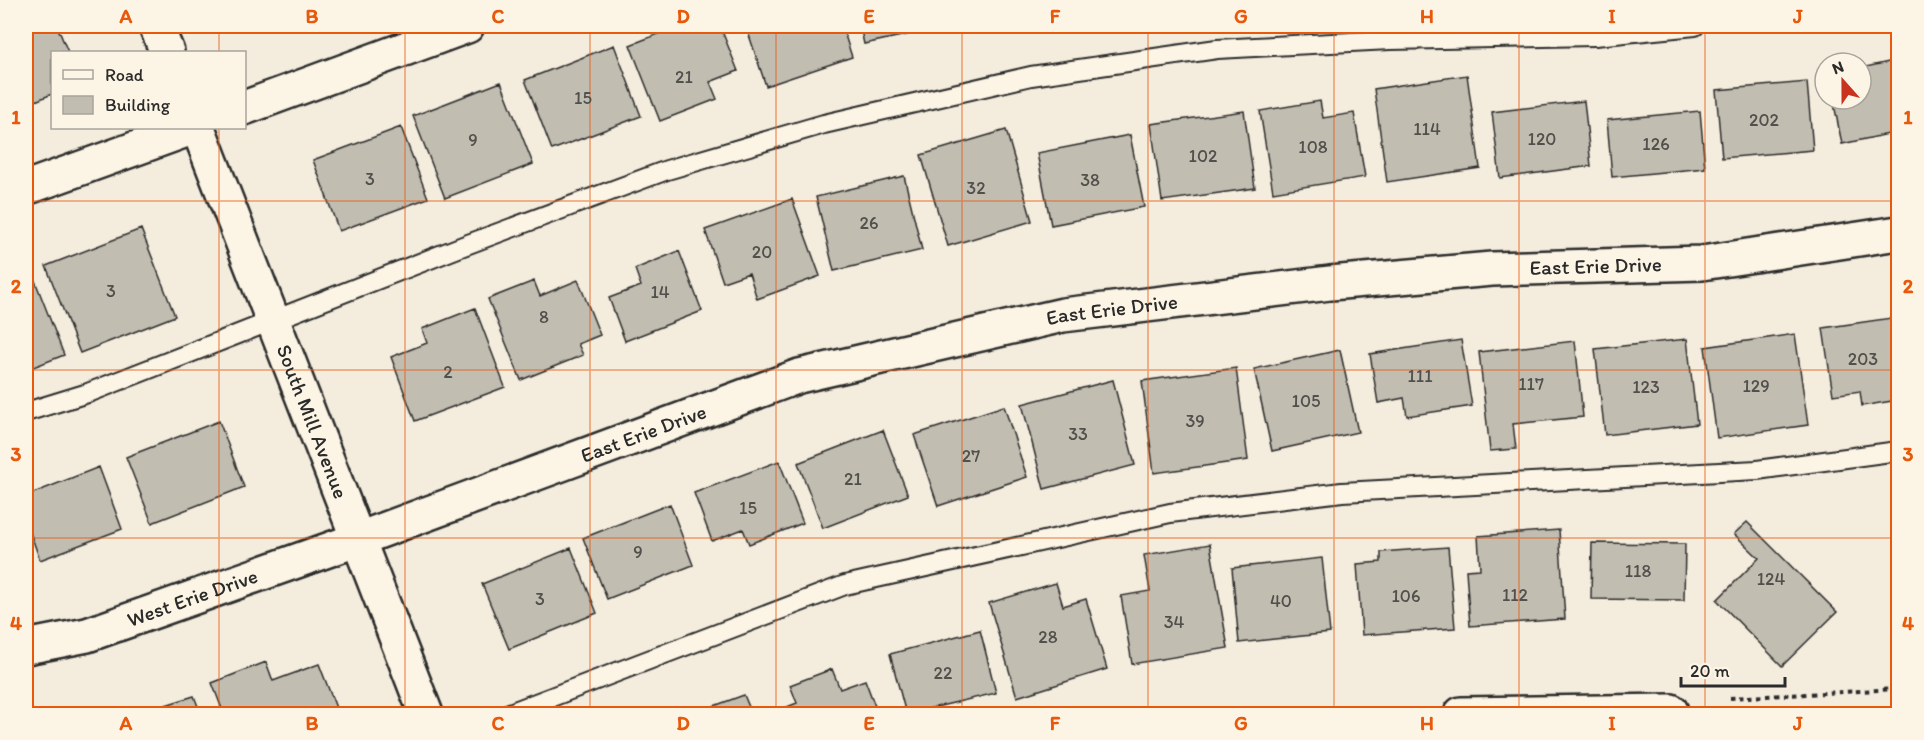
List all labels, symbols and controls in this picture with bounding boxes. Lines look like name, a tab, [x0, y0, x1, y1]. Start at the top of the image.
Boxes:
text: A	[119, 4, 133, 28]
text: B	[306, 4, 319, 28]
text: C	[492, 4, 505, 28]
text: D	[676, 4, 690, 28]
text: E	[863, 4, 875, 28]
text: F	[1050, 4, 1061, 28]
text: G	[1234, 4, 1248, 28]
text: H	[1420, 4, 1434, 28]
text: I	[1608, 4, 1616, 28]
text: J	[1792, 4, 1803, 28]
legend	[51, 51, 246, 129]
north arrow	[1813, 51, 1873, 111]
text: N	[1829, 57, 1846, 78]
text: Road	[105, 64, 144, 86]
house number: 21	[675, 66, 693, 88]
house number: 15	[574, 87, 592, 109]
text: Building	[105, 94, 171, 116]
text: 1	[11, 105, 21, 129]
text: 1	[1903, 105, 1913, 129]
house number: 202	[1749, 109, 1780, 131]
house number: 114	[1413, 118, 1441, 140]
house number: 120	[1528, 128, 1556, 150]
house number: 9	[468, 129, 478, 151]
house number: 126	[1642, 133, 1670, 155]
house number: 108	[1298, 136, 1328, 158]
house number: 102	[1189, 145, 1218, 167]
house number: 3	[365, 168, 375, 190]
house number: 38	[1080, 169, 1100, 191]
house number: 32	[966, 177, 986, 199]
house number: 26	[860, 212, 879, 234]
house number: 20	[752, 241, 772, 263]
street label: East Erie Drive	[1529, 251, 1662, 280]
text: 2	[11, 274, 22, 298]
text: 2	[1903, 274, 1914, 298]
house number: 3	[106, 280, 116, 302]
house number: 14	[650, 281, 670, 303]
street label: East Erie Drive	[1044, 288, 1179, 330]
house number: 8	[539, 306, 549, 328]
street label: South Mill Avenue	[271, 341, 354, 502]
house number: 203	[1848, 348, 1878, 370]
house number: 2	[443, 361, 453, 383]
house number: 111	[1407, 365, 1433, 387]
house number: 117	[1518, 373, 1544, 395]
house number: 129	[1742, 375, 1770, 397]
house number: 123	[1632, 376, 1660, 398]
house number: 105	[1292, 390, 1320, 412]
street label: East Erie Drive	[577, 398, 710, 468]
house number: 39	[1185, 410, 1205, 432]
house number: 33	[1068, 423, 1088, 445]
text: 3	[11, 442, 22, 466]
text: 3	[1903, 442, 1914, 466]
house number: 27	[962, 445, 980, 467]
house number: 21	[844, 468, 862, 490]
house number: 15	[739, 497, 757, 519]
house number: 9	[633, 541, 643, 563]
house number: 118	[1625, 560, 1651, 582]
street label: West Erie Drive	[124, 563, 261, 632]
house number: 124	[1757, 568, 1785, 590]
house number: 112	[1502, 584, 1529, 606]
house number: 106	[1392, 585, 1420, 607]
house number: 3	[535, 588, 545, 610]
house number: 40	[1270, 590, 1292, 612]
text: 4	[10, 611, 22, 635]
house number: 34	[1164, 611, 1184, 633]
text: 4	[1902, 611, 1914, 635]
house number: 28	[1038, 626, 1058, 648]
scale bar	[1681, 650, 1784, 688]
text: 20 m	[1690, 660, 1730, 682]
house number: 22	[934, 662, 953, 684]
text: A	[119, 711, 133, 735]
text: B	[306, 711, 319, 735]
text: C	[492, 711, 505, 735]
text: D	[676, 711, 690, 735]
text: E	[863, 711, 875, 735]
text: F	[1050, 711, 1061, 735]
text: G	[1234, 711, 1248, 735]
text: H	[1420, 711, 1434, 735]
text: I	[1608, 711, 1616, 735]
text: J	[1792, 711, 1803, 735]

